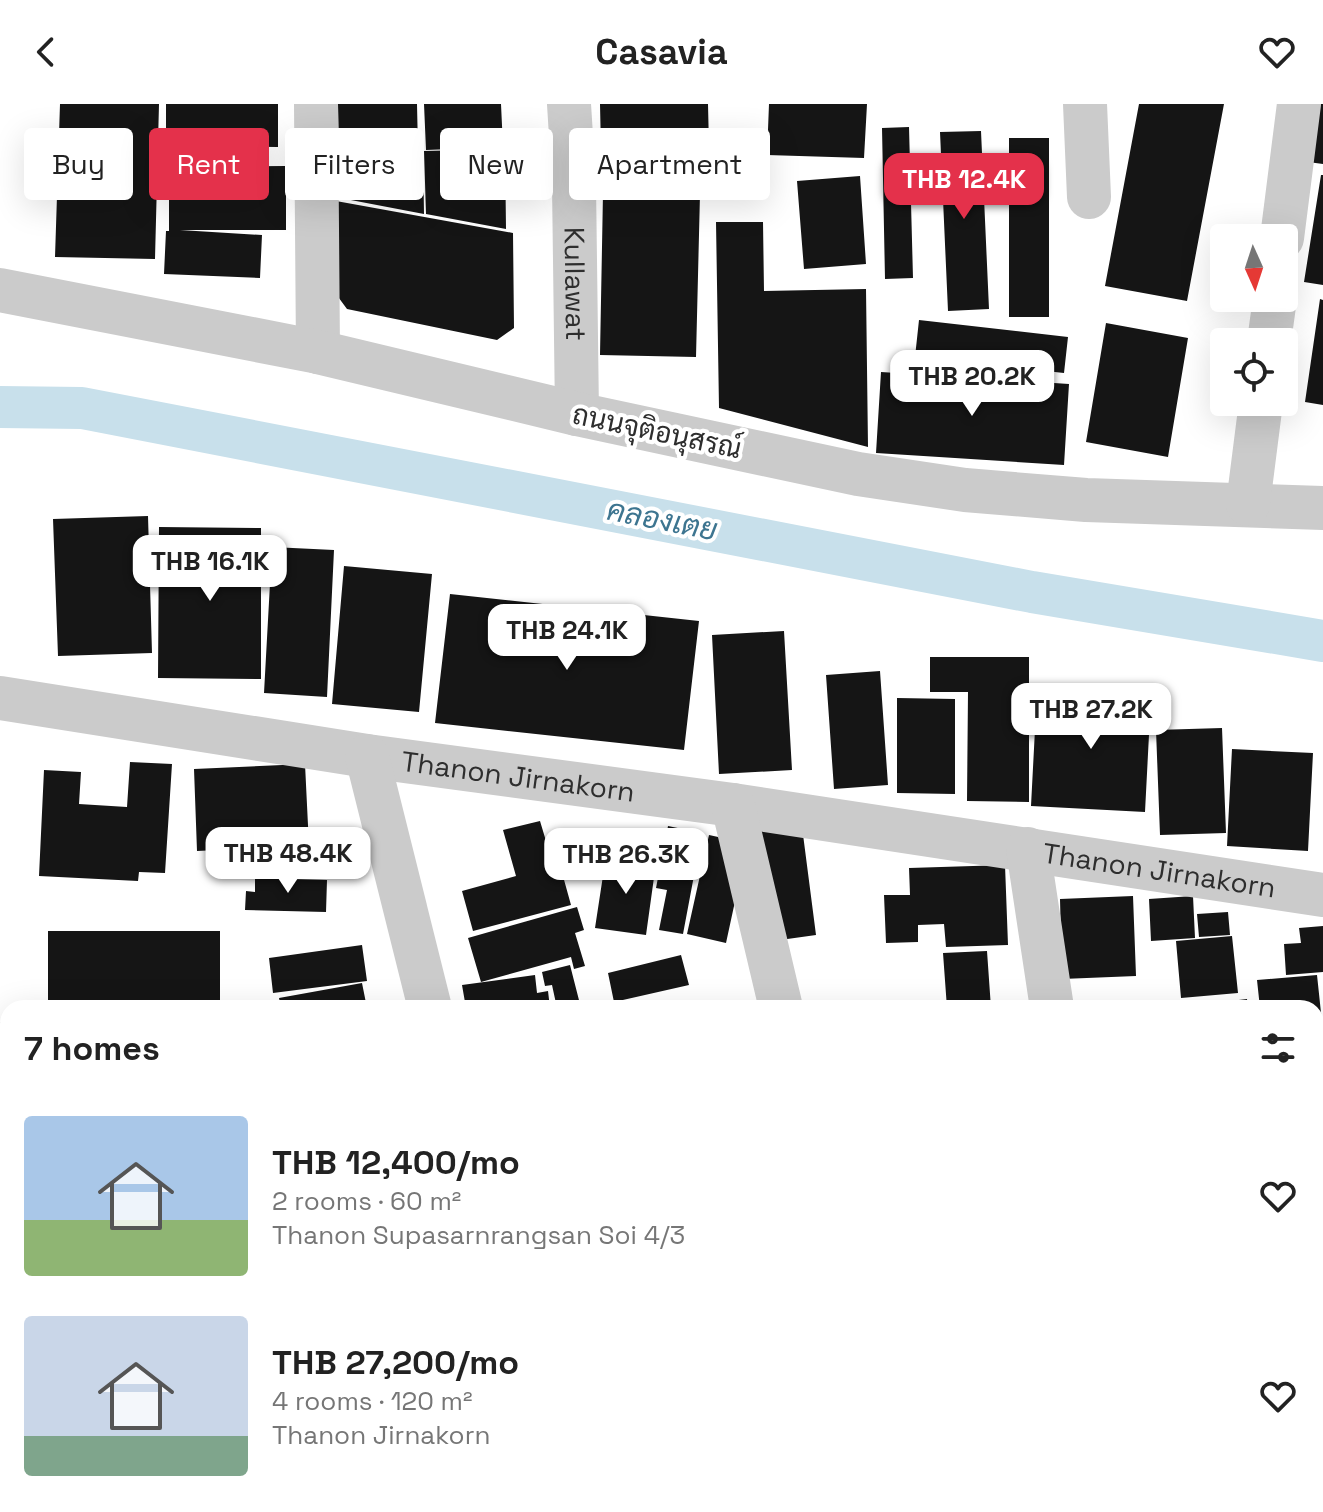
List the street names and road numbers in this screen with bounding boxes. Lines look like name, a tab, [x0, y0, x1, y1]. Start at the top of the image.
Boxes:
street label: Kullawat	[557, 227, 594, 341]
street label: ถนนจุติอนุสรณ์	[569, 395, 745, 468]
street label: Thanon Jirnakorn	[399, 743, 637, 810]
street label: Thanon Jirnakorn	[1040, 834, 1278, 906]

